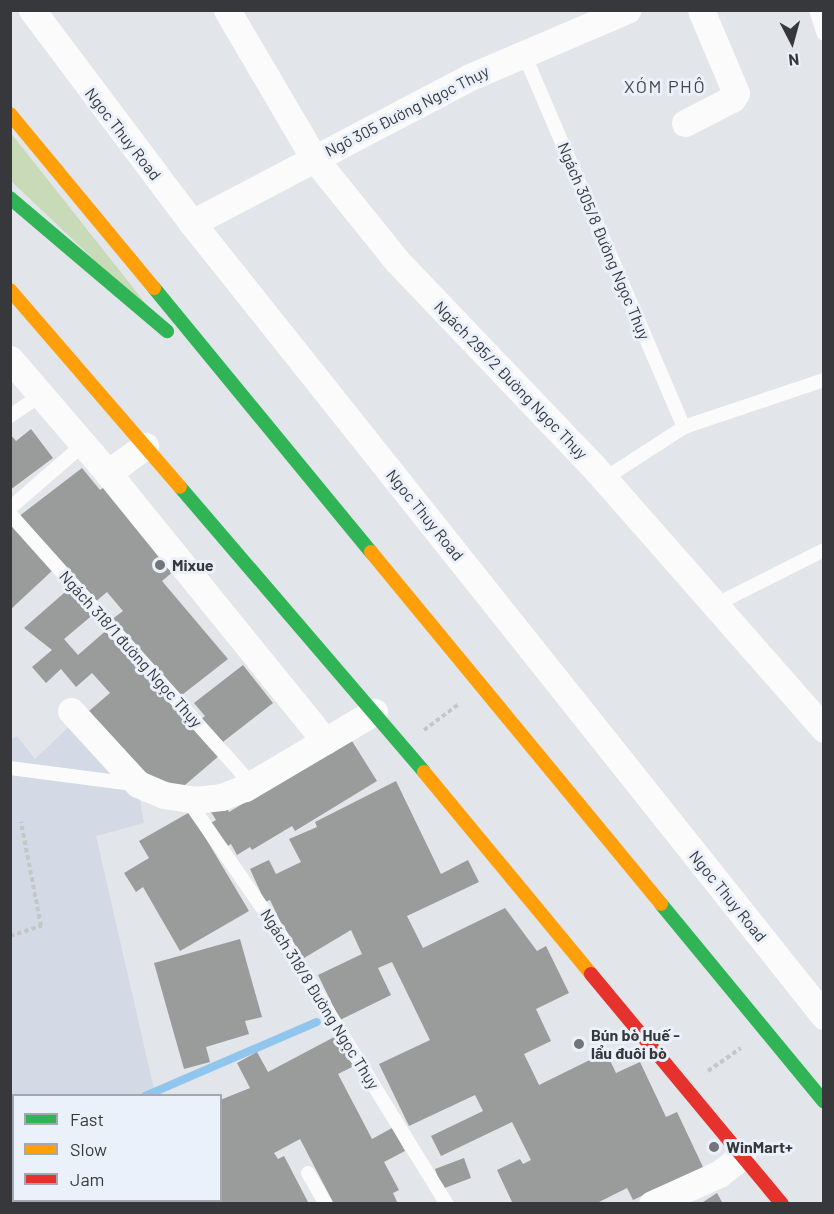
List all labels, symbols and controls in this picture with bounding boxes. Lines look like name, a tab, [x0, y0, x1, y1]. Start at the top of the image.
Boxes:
north arrow	[762, 12, 822, 72]
text: N	[788, 50, 800, 70]
street label: Ngõ 305 Đường Ngọc Thụy	[322, 61, 492, 161]
district label: XÓM PHÔ	[624, 75, 706, 97]
street label: Ngoc Thuy Road	[81, 84, 165, 184]
street label: Ngách 305/8 Đường Ngọc Thụy	[554, 139, 654, 343]
street label: Ngách 295/2 Đường Ngọc Thụy	[430, 297, 592, 463]
street label: Ngoc Thuy Road	[382, 465, 468, 565]
place label: Mixue	[172, 555, 214, 575]
marker: Mixue	[153, 558, 167, 572]
street label: Ngách 318/1 đường Ngọc Thụy	[55, 567, 207, 731]
street label: Ngoc Thuy Road	[685, 846, 771, 946]
street label: Ngách 318/8 Đường Ngọc Thụy	[256, 905, 384, 1093]
place label: Bún bò Huế - lẩu đuôi bò	[591, 1025, 680, 1063]
marker: Bún bò Huế - lẩu đuôi bò	[572, 1037, 586, 1051]
legend	[12, 1094, 222, 1202]
text: Fast	[70, 1108, 104, 1130]
place label: WinMart+	[726, 1137, 793, 1157]
text: Slow	[70, 1138, 107, 1160]
marker: WinMart+	[707, 1140, 721, 1154]
text: Jam	[70, 1168, 104, 1190]

